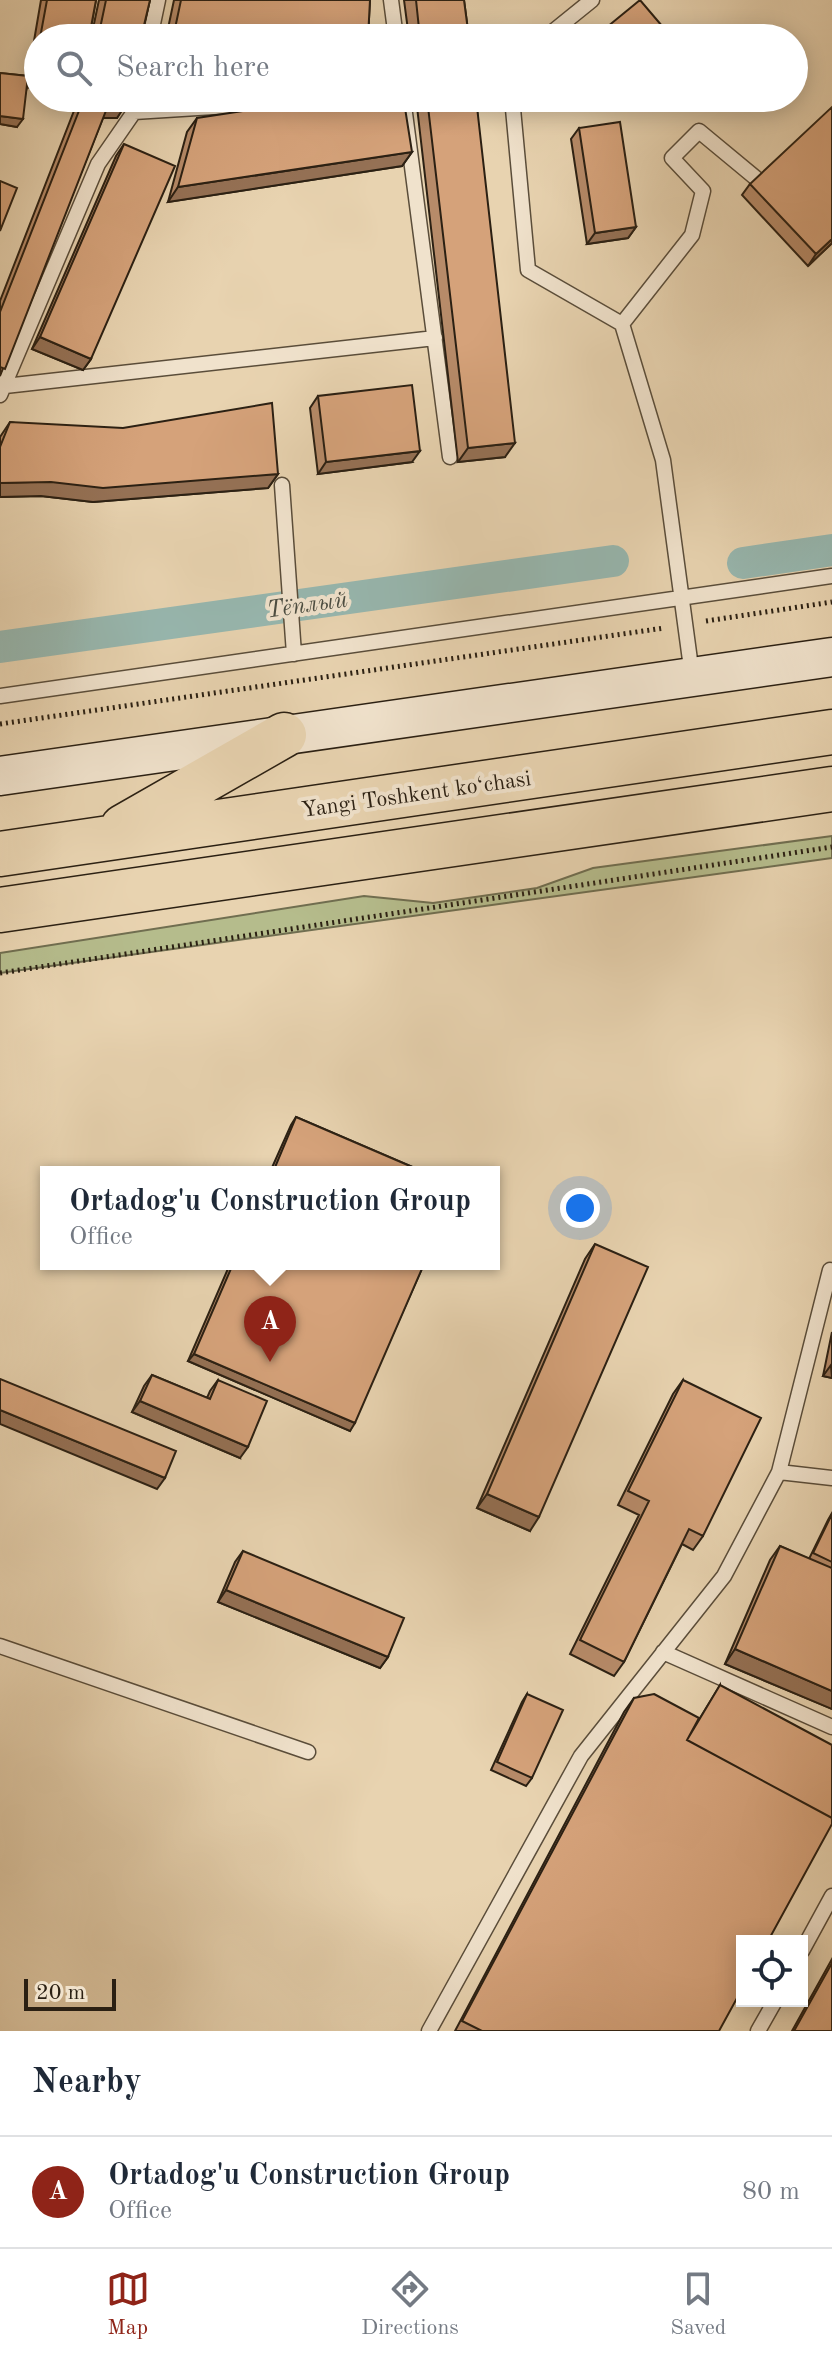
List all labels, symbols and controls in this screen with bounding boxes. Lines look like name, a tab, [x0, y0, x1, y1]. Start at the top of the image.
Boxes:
search box	[24, 24, 808, 112]
icon: search	[52, 46, 96, 90]
text: Search here	[116, 53, 270, 83]
water label: Тёплый	[265, 588, 350, 624]
street label: Yangi Toshkent ko‘chasi	[300, 768, 533, 822]
popup	[40, 1166, 500, 1270]
text: Ortadog'u Construction Group	[69, 1187, 471, 1217]
your location	[560, 1188, 600, 1228]
text: Office	[69, 1224, 133, 1250]
pin: A	[244, 1296, 296, 1362]
map controls	[736, 1935, 808, 2007]
button: locate	[736, 1935, 808, 2007]
scale bar	[24, 1975, 116, 2011]
text: 20 m	[36, 1982, 85, 2004]
text: Nearby	[32, 2066, 142, 2100]
text: Ortadog'u Construction Group	[108, 2161, 510, 2191]
text: A	[48, 2179, 68, 2205]
text: 80 m	[742, 2179, 800, 2205]
text: Office	[108, 2198, 172, 2224]
tab: Map	[106, 2267, 150, 2342]
tab: Directions	[361, 2267, 459, 2342]
tab: Saved	[670, 2267, 726, 2342]

